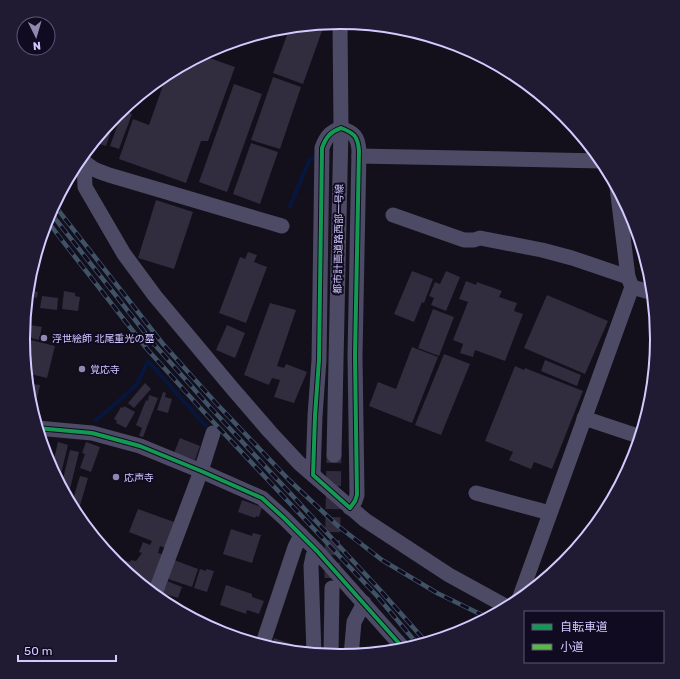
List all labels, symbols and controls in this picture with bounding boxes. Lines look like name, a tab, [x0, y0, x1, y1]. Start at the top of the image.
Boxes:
north arrow	[16, 16, 56, 56]
text: N	[32, 39, 41, 52]
street label: 都市計画道路西部一号線	[332, 184, 346, 294]
marker: 浮世絵師 北尾重光の墓	[39, 333, 49, 343]
place label: 浮世絵師 北尾重光の墓	[52, 333, 154, 345]
marker: 覚応寺	[77, 364, 87, 374]
place label: 覚応寺	[90, 364, 120, 376]
marker: 応声寺	[111, 472, 121, 482]
place label: 応声寺	[124, 472, 154, 484]
legend	[524, 611, 664, 663]
text: 自転車道	[560, 620, 608, 634]
scale bar	[18, 637, 116, 663]
text: 小道	[560, 640, 584, 654]
text: 50 m	[24, 644, 52, 658]

